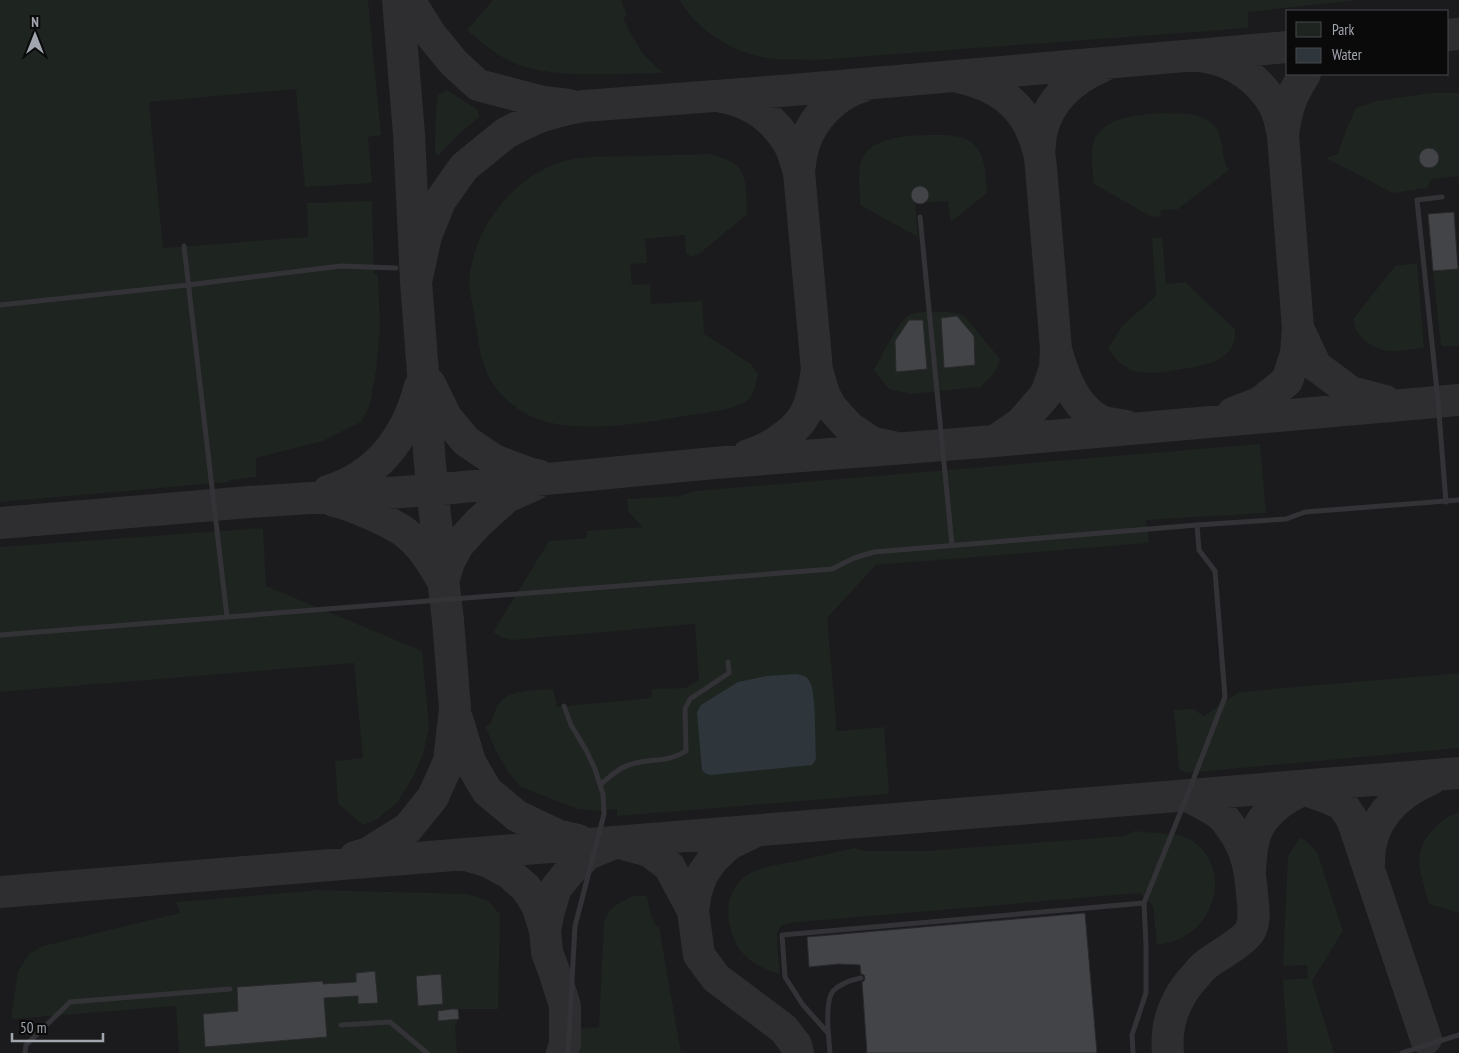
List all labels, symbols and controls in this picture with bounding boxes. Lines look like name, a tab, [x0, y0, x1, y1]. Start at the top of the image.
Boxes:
north arrow	[10, 10, 60, 60]
legend	[1286, 10, 1449, 75]
text: N	[31, 13, 39, 31]
text: Park	[1332, 20, 1354, 39]
text: Water	[1332, 45, 1363, 64]
scale bar	[12, 1010, 104, 1042]
text: 50 m	[20, 1018, 46, 1037]

